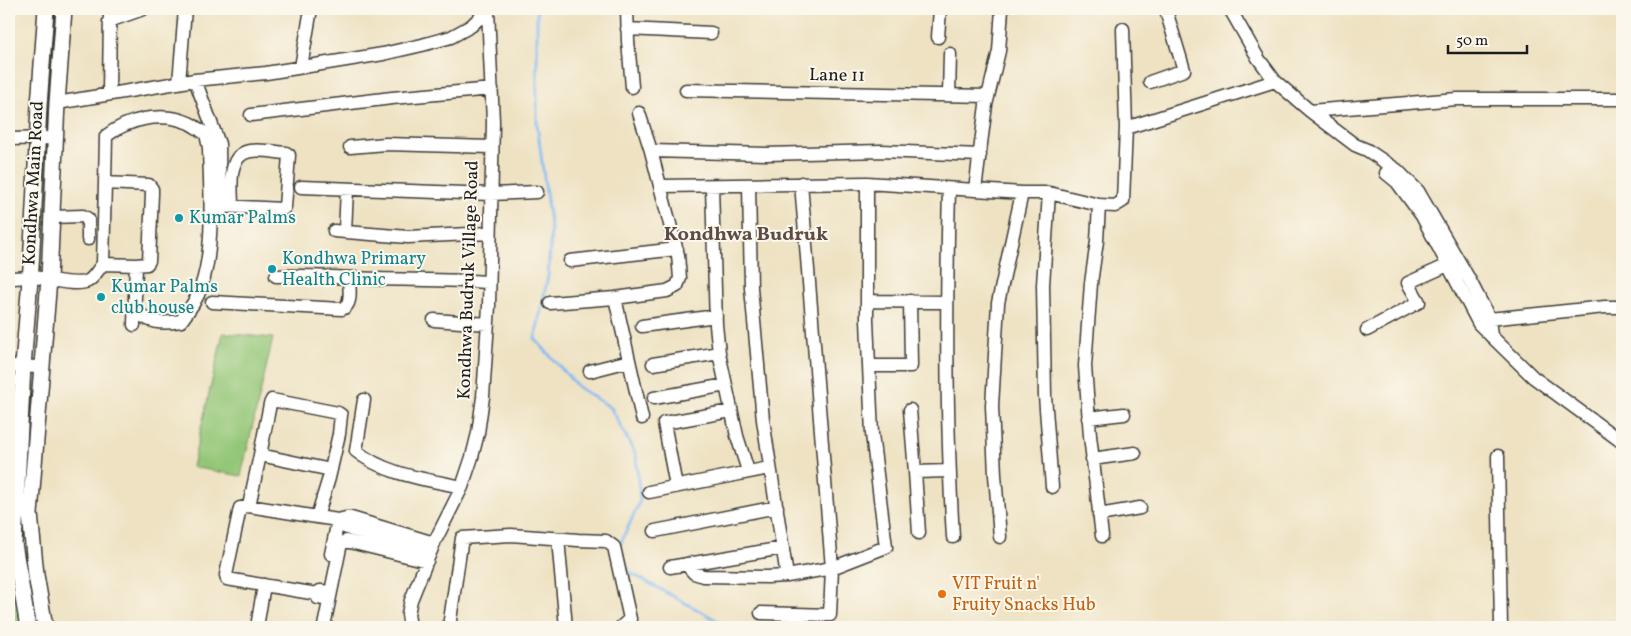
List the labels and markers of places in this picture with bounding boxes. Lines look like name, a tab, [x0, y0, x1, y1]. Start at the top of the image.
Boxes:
place label: Kumar Palms	[189, 206, 296, 231]
marker: Kumar Palms	[173, 212, 185, 224]
place label: Kondhwa Primary Health Clinic	[282, 247, 426, 293]
marker: Kondhwa Primary Health Clinic	[266, 263, 278, 275]
place label: Kumar Palms club house	[111, 275, 218, 321]
marker: Kumar Palms club house	[95, 291, 107, 303]
place label: VIT Fruit n' Fruity Snacks Hub	[952, 572, 1096, 618]
marker: VIT Fruit n' Fruity Snacks Hub	[936, 588, 948, 600]

